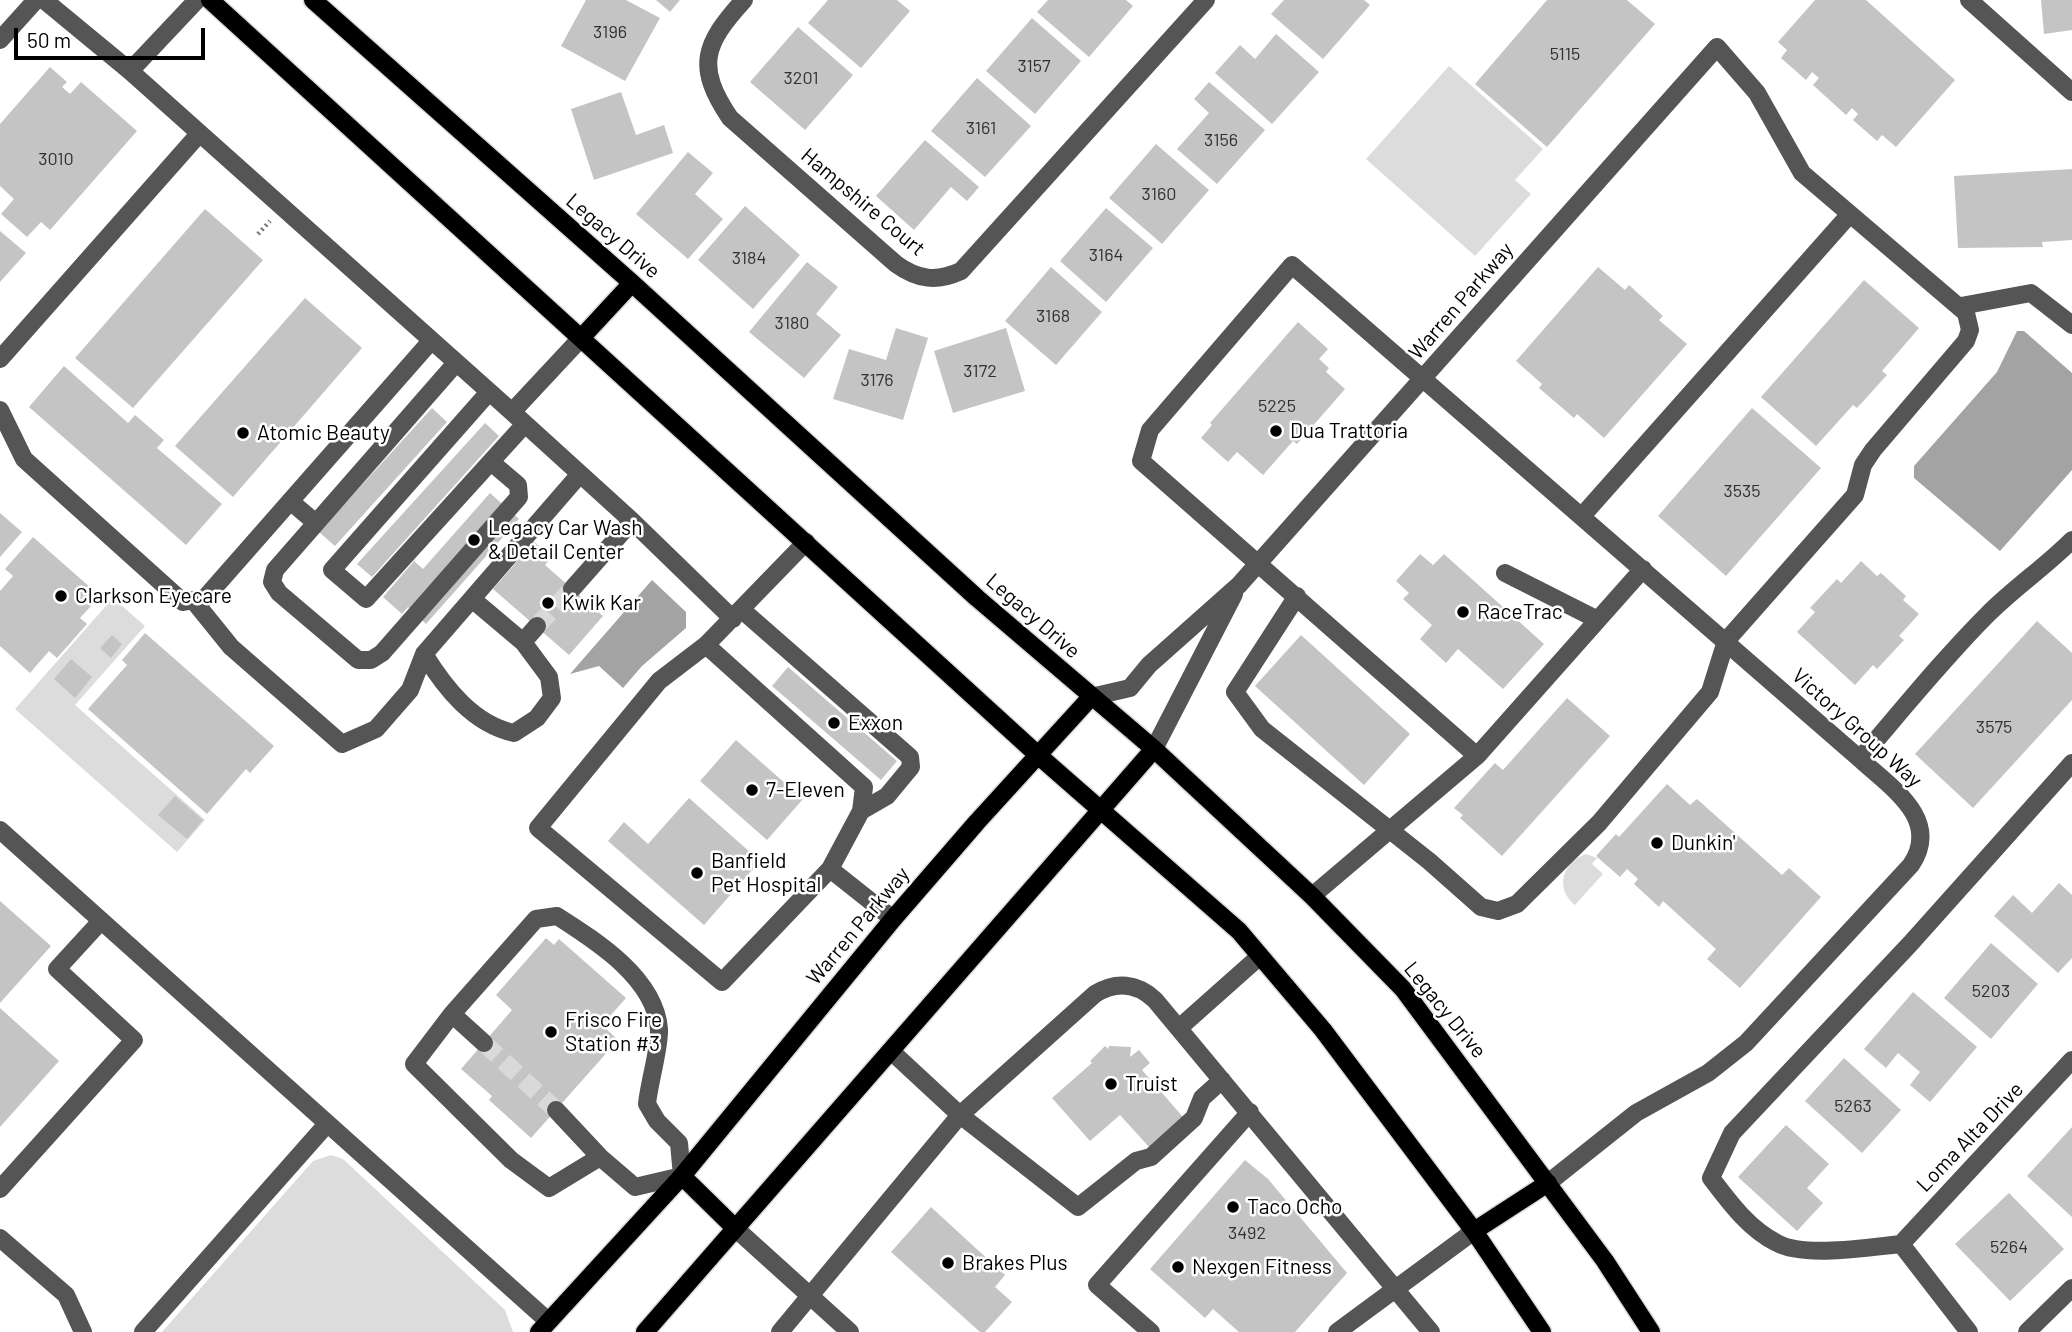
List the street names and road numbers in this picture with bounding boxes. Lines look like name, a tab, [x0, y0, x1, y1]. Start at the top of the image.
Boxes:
street label: Hampshire Court	[796, 143, 930, 261]
street label: Legacy Drive	[561, 188, 665, 284]
street label: Warren Parkway	[1403, 237, 1519, 365]
street label: Legacy Drive	[981, 568, 1085, 664]
street label: Victory Group Way	[1787, 663, 1927, 793]
street label: Warren Parkway	[801, 862, 915, 990]
street label: Legacy Drive	[1399, 957, 1491, 1063]
street label: Loma Alta Drive	[1911, 1077, 2029, 1197]

